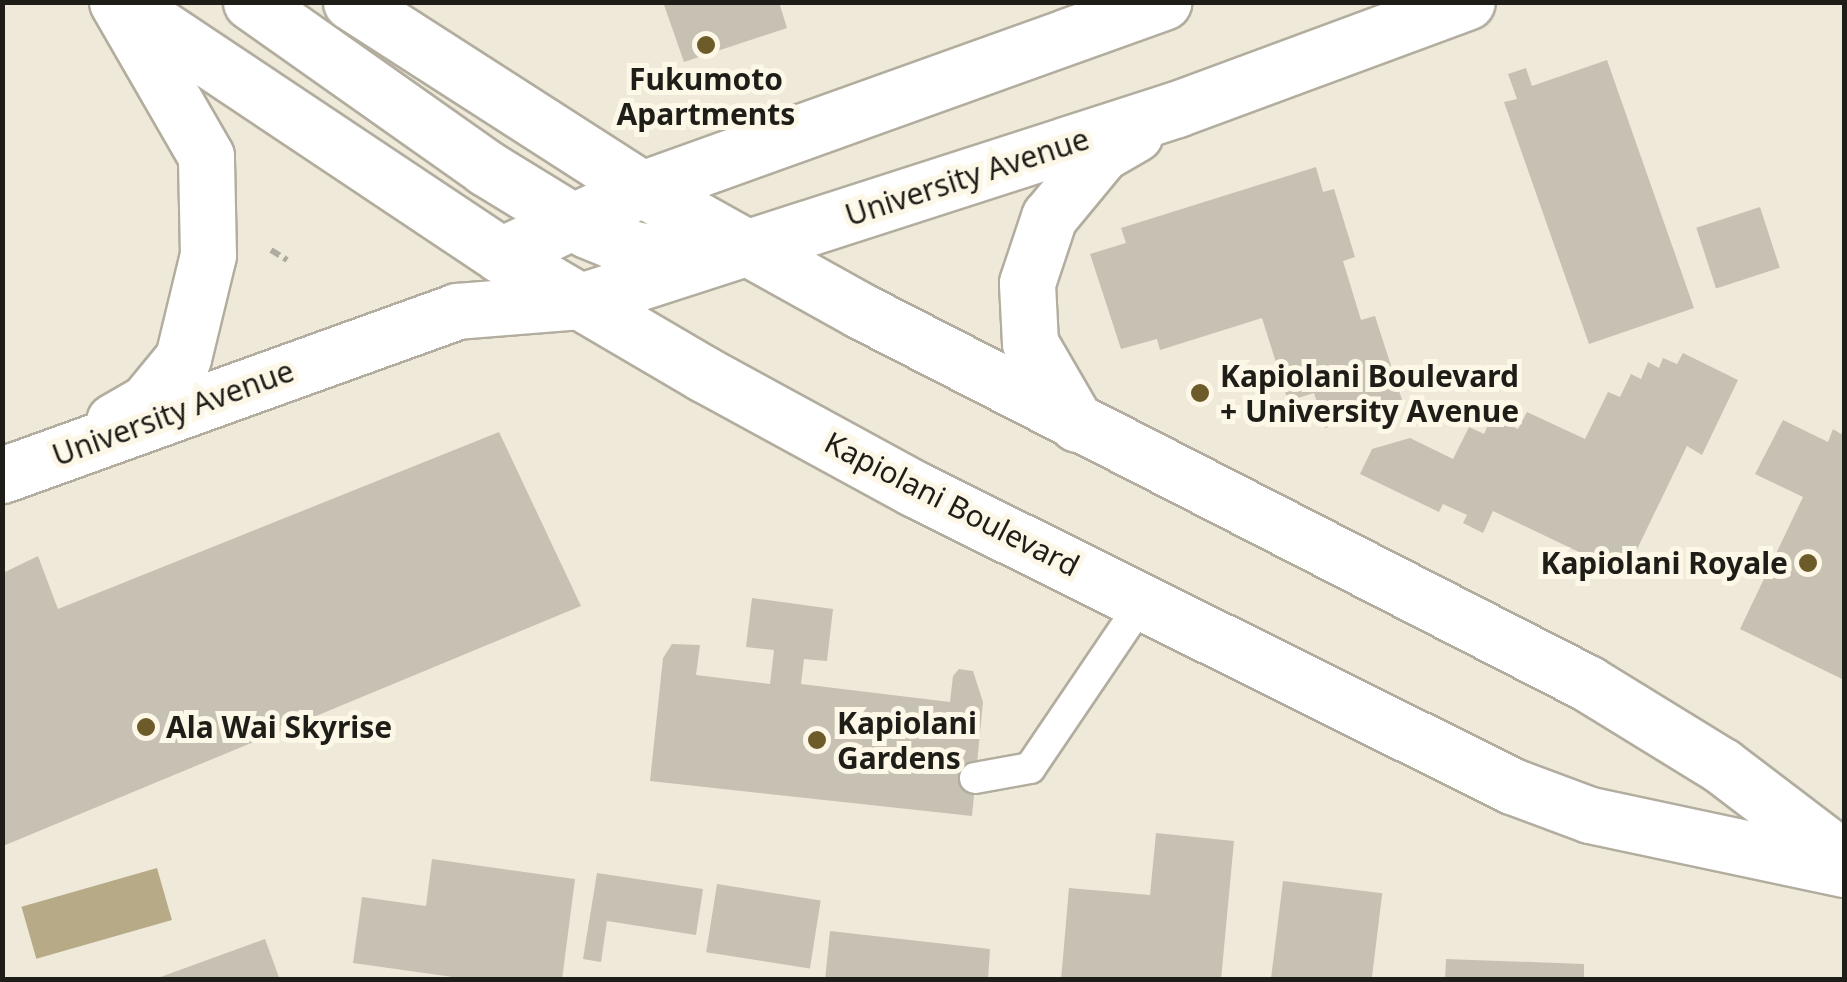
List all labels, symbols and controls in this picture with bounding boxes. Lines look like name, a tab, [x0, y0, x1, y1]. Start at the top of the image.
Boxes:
marker: Fukumoto Apartments	[695, 34, 717, 56]
place label: Fukumoto Apartments	[617, 61, 795, 132]
street label: University Avenue	[841, 121, 1093, 233]
street label: University Avenue	[47, 353, 299, 473]
place label: Kapiolani Boulevard + University Avenue	[1220, 358, 1519, 428]
marker: Kapiolani Boulevard + University Avenue	[1189, 382, 1211, 404]
street label: Kapiolani Boulevard	[819, 424, 1085, 584]
place label: Kapiolani Royale	[1540, 545, 1788, 581]
marker: Kapiolani Royale	[1797, 552, 1819, 574]
place label: Kapiolani Gardens	[837, 705, 977, 776]
place label: Ala Wai Skyrise	[166, 709, 392, 745]
marker: Ala Wai Skyrise	[135, 716, 157, 738]
marker: Kapiolani Gardens	[806, 729, 828, 751]

